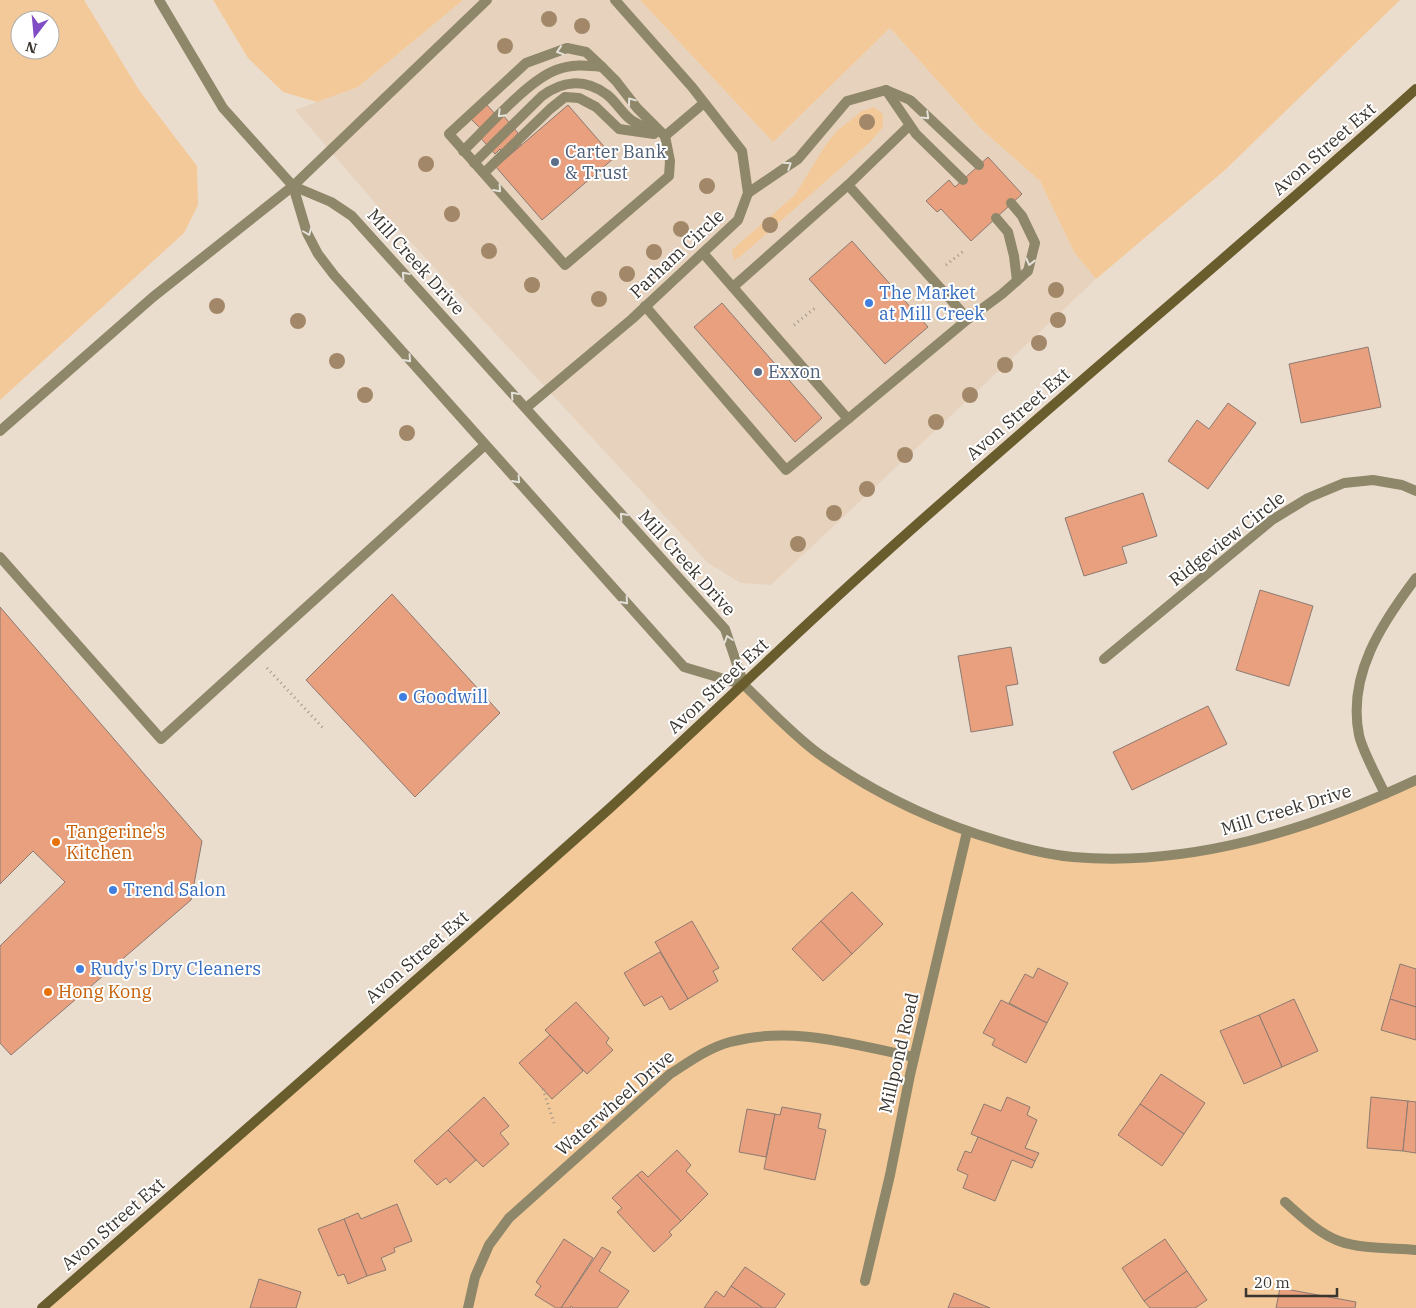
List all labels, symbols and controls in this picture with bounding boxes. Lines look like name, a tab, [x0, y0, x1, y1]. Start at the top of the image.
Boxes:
north arrow	[10, 10, 60, 60]
text: N	[24, 37, 39, 58]
one-way arrow	[556, 46, 565, 56]
one-way arrow	[628, 97, 637, 107]
street label: Avon Street Ext	[1267, 97, 1380, 200]
one-way arrow	[498, 108, 507, 117]
one-way arrow	[920, 110, 929, 119]
place label: Carter Bank & Trust	[565, 140, 667, 184]
marker: Carter Bank & Trust	[549, 156, 561, 168]
one-way arrow	[782, 162, 792, 171]
one-way arrow	[492, 184, 501, 193]
street label: Mill Creek Drive	[363, 204, 470, 320]
street label: Parham Circle	[625, 204, 729, 303]
one-way arrow	[302, 228, 312, 236]
one-way arrow	[1025, 258, 1036, 267]
one-way arrow	[402, 271, 411, 280]
place label: The Market at Mill Creek	[879, 281, 985, 325]
marker: The Market at Mill Creek	[863, 297, 875, 309]
one-way arrow	[403, 353, 412, 362]
place label: Exxon	[768, 360, 821, 383]
street label: Avon Street Ext	[961, 362, 1074, 465]
marker: Exxon	[752, 366, 764, 378]
one-way arrow	[511, 392, 520, 401]
one-way arrow	[511, 474, 520, 483]
street label: Ridgeview Circle	[1164, 486, 1289, 591]
street label: Mill Creek Drive	[634, 505, 741, 621]
one-way arrow	[620, 512, 629, 521]
one-way arrow	[619, 596, 628, 605]
street label: Avon Street Ext	[662, 633, 773, 738]
one-way arrow	[724, 635, 734, 643]
place label: Goodwill	[413, 685, 488, 708]
marker: Goodwill	[397, 691, 409, 703]
street label: Mill Creek Drive	[1218, 779, 1354, 840]
place label: Tangerine's Kitchen	[66, 820, 165, 864]
marker: Tangerine's Kitchen	[50, 836, 62, 848]
place label: Trend Salon	[123, 878, 226, 901]
marker: Trend Salon	[107, 884, 119, 896]
street label: Avon Street Ext	[360, 905, 473, 1008]
place label: Rudy's Dry Cleaners	[90, 957, 261, 980]
marker: Rudy's Dry Cleaners	[74, 963, 86, 975]
place label: Hong Kong	[58, 980, 152, 1003]
marker: Hong Kong	[42, 986, 54, 998]
street label: Millpond Road	[873, 990, 924, 1115]
street label: Waterwheel Drive	[551, 1045, 679, 1161]
street label: Avon Street Ext	[56, 1172, 169, 1275]
scale bar	[1246, 1266, 1337, 1298]
text: 20 m	[1254, 1273, 1290, 1292]

